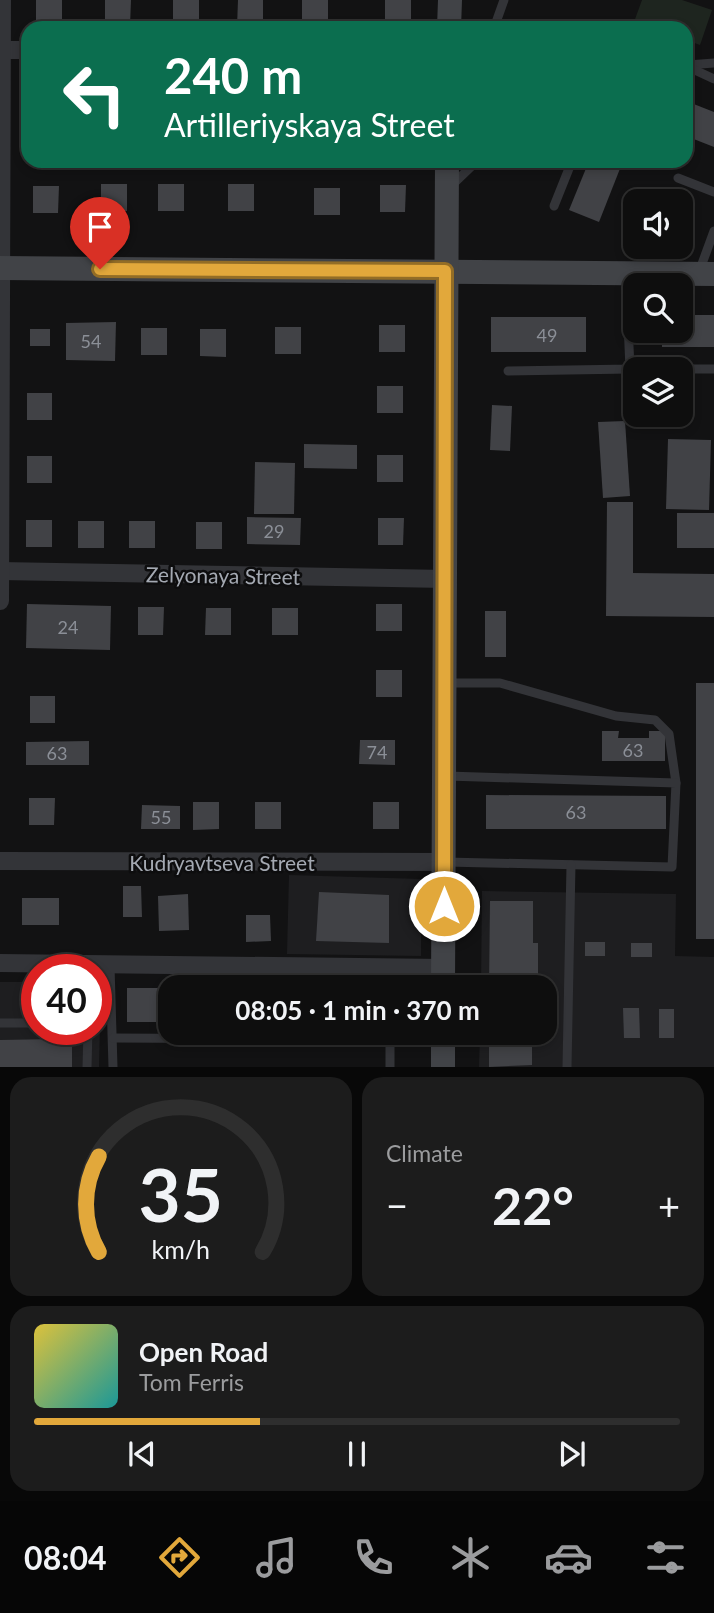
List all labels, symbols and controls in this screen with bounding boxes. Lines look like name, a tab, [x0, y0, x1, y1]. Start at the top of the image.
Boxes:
text: 240 m	[164, 46, 302, 104]
icon: left	[49, 49, 140, 140]
text: Artilleriyskaya Street	[164, 105, 455, 144]
map controls	[623, 189, 693, 427]
button: sound	[623, 189, 693, 259]
pin	[70, 197, 130, 269]
icon: arrive	[81, 208, 119, 246]
button: search	[623, 273, 693, 343]
house number: 49	[537, 324, 557, 346]
house number: 54	[81, 330, 101, 352]
button: layers	[623, 357, 693, 427]
house number: 29	[264, 520, 284, 542]
street label: Zelyonaya Street	[146, 561, 301, 589]
house number: 24	[58, 616, 78, 638]
house number: 63	[623, 739, 643, 761]
house number: 74	[367, 741, 387, 763]
house number: 63	[47, 742, 67, 764]
house number: 63	[566, 801, 586, 823]
house number: 55	[151, 806, 171, 828]
street label: Kudryavtseva Street	[129, 850, 315, 875]
position arrow	[407, 869, 481, 943]
speed limit sign: 40	[21, 954, 112, 1045]
text: 08:05 · 1 min · 370 m	[235, 994, 480, 1026]
text: Climate	[386, 1139, 463, 1167]
text: 35	[139, 1151, 223, 1239]
text: 22°	[492, 1174, 574, 1236]
text: −	[386, 1182, 408, 1228]
text: +	[658, 1182, 680, 1228]
text: km/h	[152, 1234, 210, 1264]
text: Open Road	[139, 1336, 268, 1368]
text: Tom Ferris	[139, 1368, 244, 1396]
icon: previous	[123, 1435, 161, 1473]
icon: pause	[338, 1435, 376, 1473]
icon: next	[553, 1435, 591, 1473]
icon: directions	[155, 1533, 204, 1582]
icon: music	[252, 1533, 301, 1582]
icon: phone	[349, 1533, 398, 1582]
icon: climate	[446, 1533, 495, 1582]
icon: car	[544, 1533, 593, 1582]
icon: filters	[641, 1533, 690, 1582]
text: 08:04	[24, 1538, 107, 1577]

